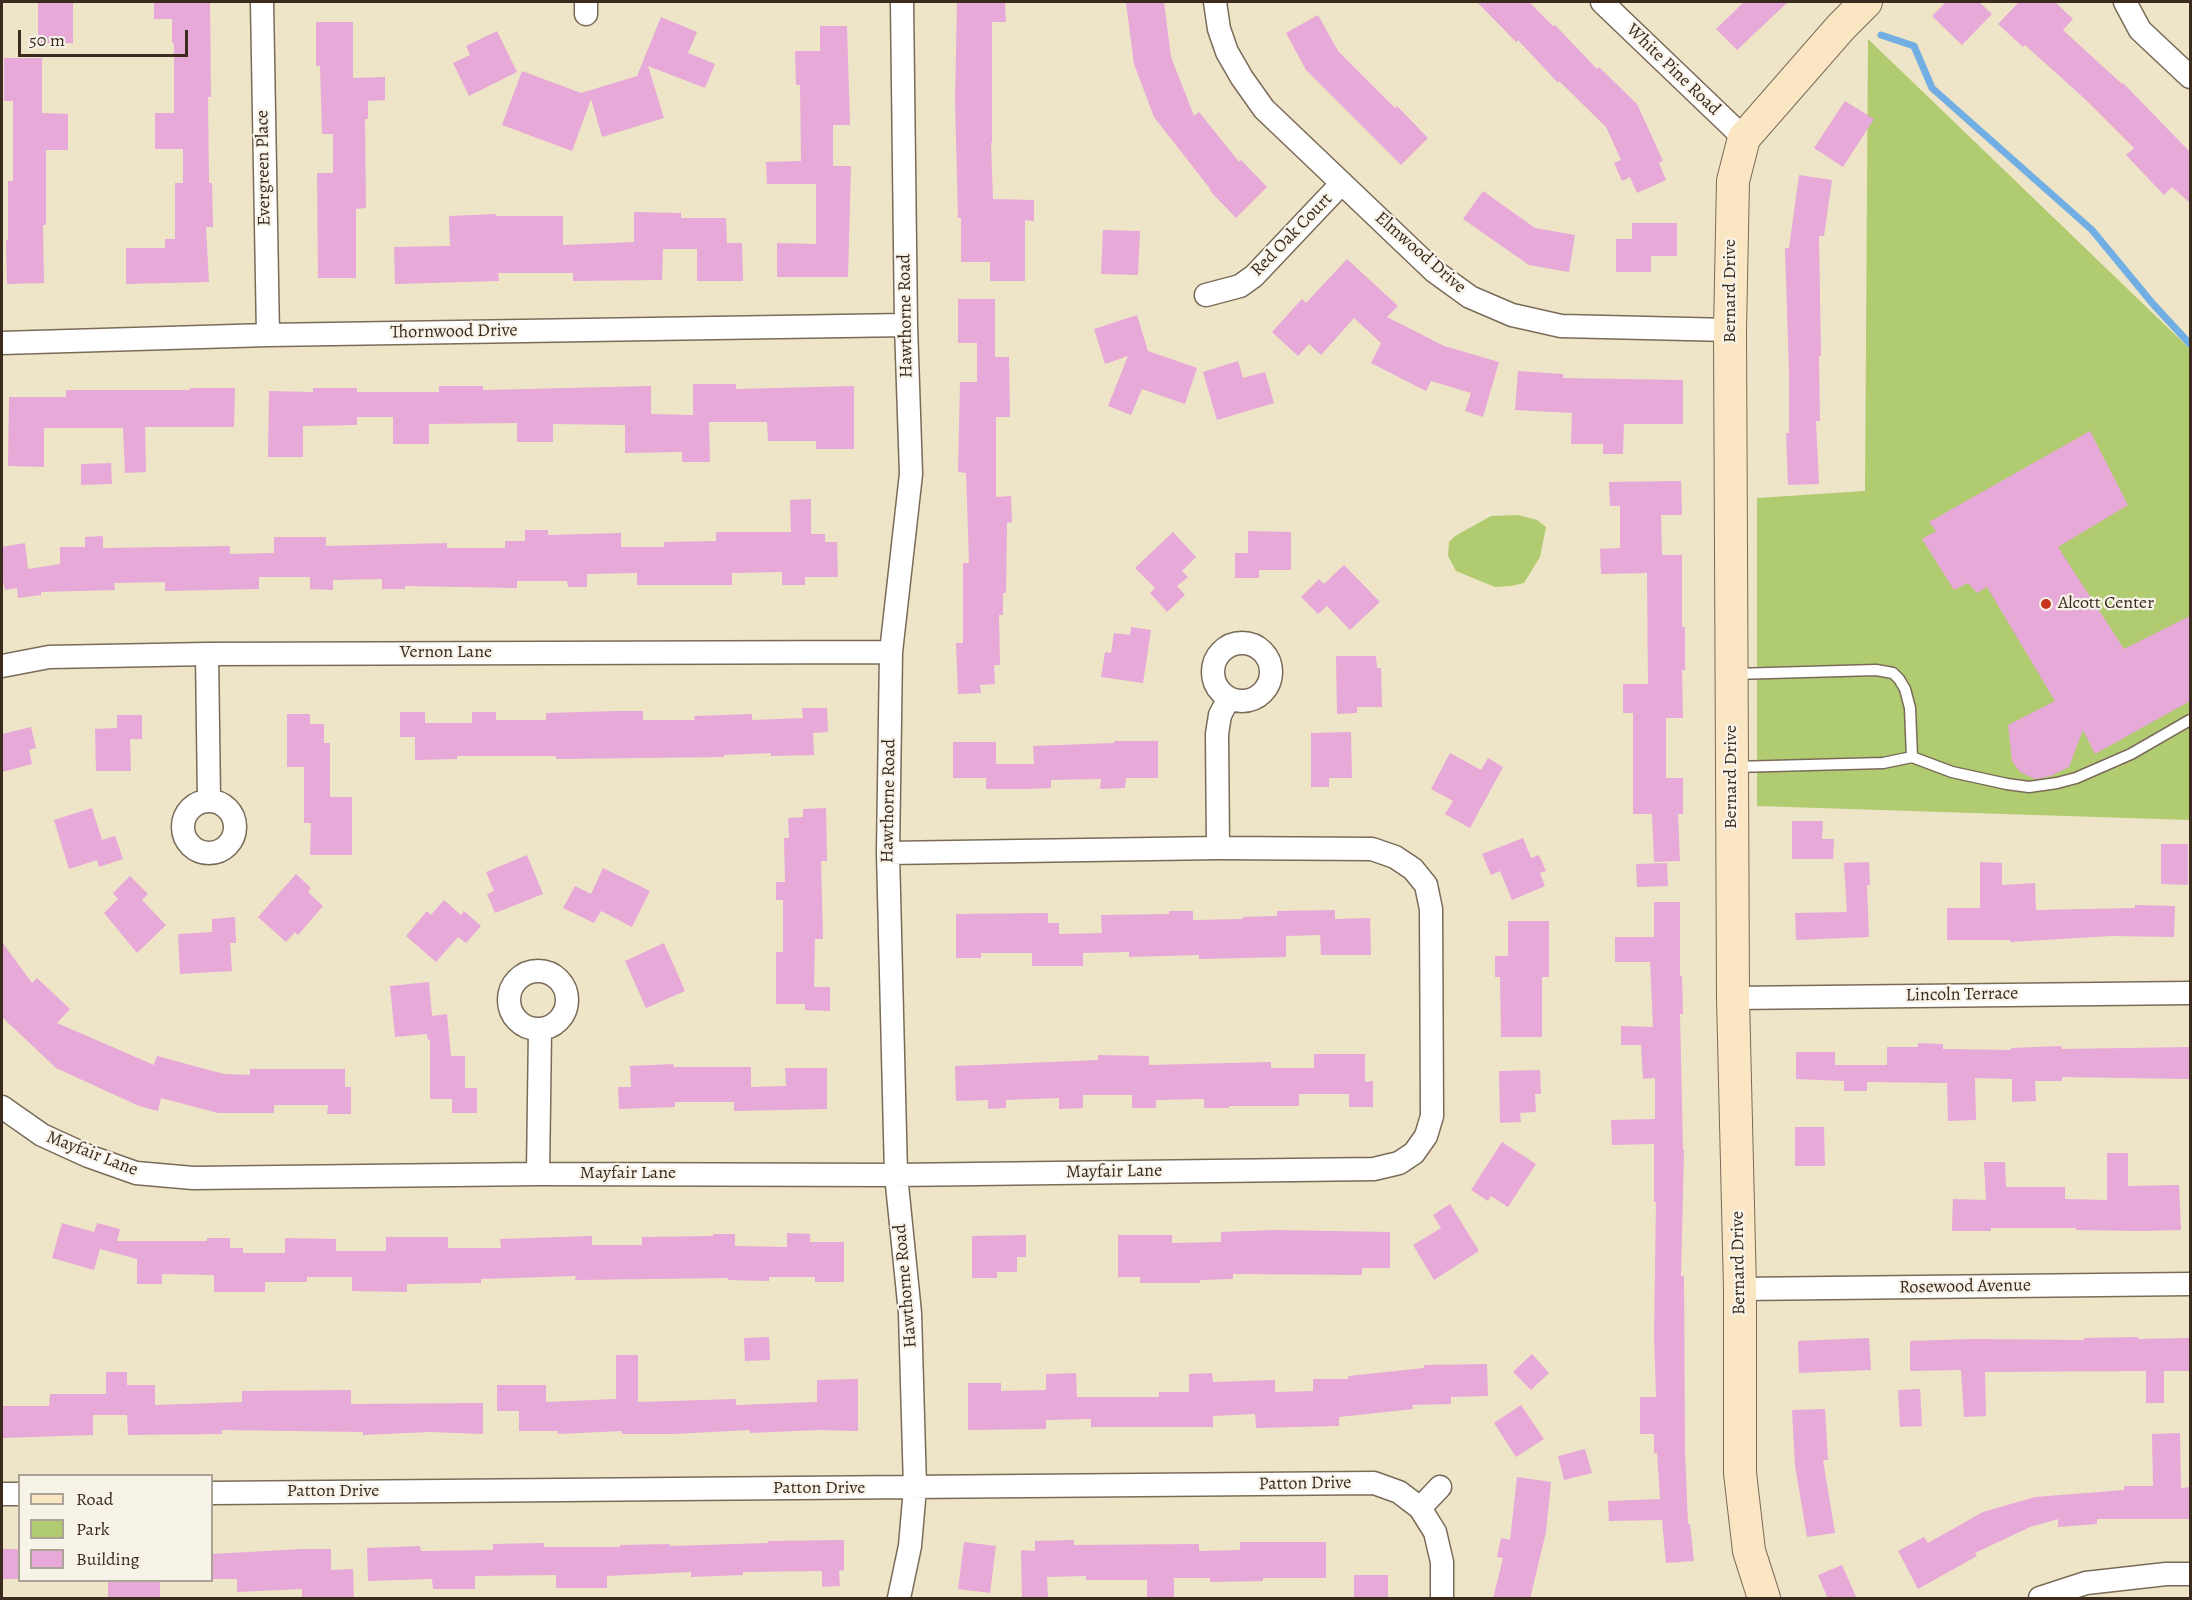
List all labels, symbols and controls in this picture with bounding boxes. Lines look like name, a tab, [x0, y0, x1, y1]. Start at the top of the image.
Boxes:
scale bar	[21, 18, 190, 56]
street label: White Pine Road	[1621, 20, 1725, 120]
text: 50 m	[29, 28, 65, 52]
street label: Evergreen Place	[252, 110, 276, 226]
street label: Red Oak Court	[1247, 189, 1337, 281]
street label: Elmwood Drive	[1370, 208, 1470, 298]
street label: Bernard Drive	[1720, 239, 1742, 343]
street label: Hawthorne Road	[894, 254, 918, 378]
street label: Thornwood Drive	[390, 320, 518, 344]
place label: Alcott Center	[2058, 593, 2154, 615]
marker: Alcott Center	[2039, 597, 2053, 611]
street label: Vernon Lane	[400, 642, 492, 664]
street label: Bernard Drive	[1721, 725, 1743, 829]
street label: Hawthorne Road	[877, 739, 901, 863]
street label: Lincoln Terrace	[1906, 983, 2018, 1007]
street label: Mayfair Lane	[43, 1127, 141, 1181]
street label: Mayfair Lane	[1066, 1160, 1162, 1184]
street label: Mayfair Lane	[580, 1163, 676, 1185]
street label: Bernard Drive	[1727, 1211, 1751, 1315]
street label: Hawthorne Road	[890, 1223, 922, 1349]
street label: Rosewood Avenue	[1899, 1275, 2031, 1299]
street label: Patton Drive	[1259, 1472, 1351, 1496]
legend	[18, 1474, 213, 1582]
street label: Patton Drive	[773, 1478, 865, 1500]
street label: Patton Drive	[287, 1481, 379, 1503]
text: Road	[76, 1487, 113, 1511]
text: Park	[76, 1517, 110, 1541]
text: Building	[76, 1547, 140, 1571]

